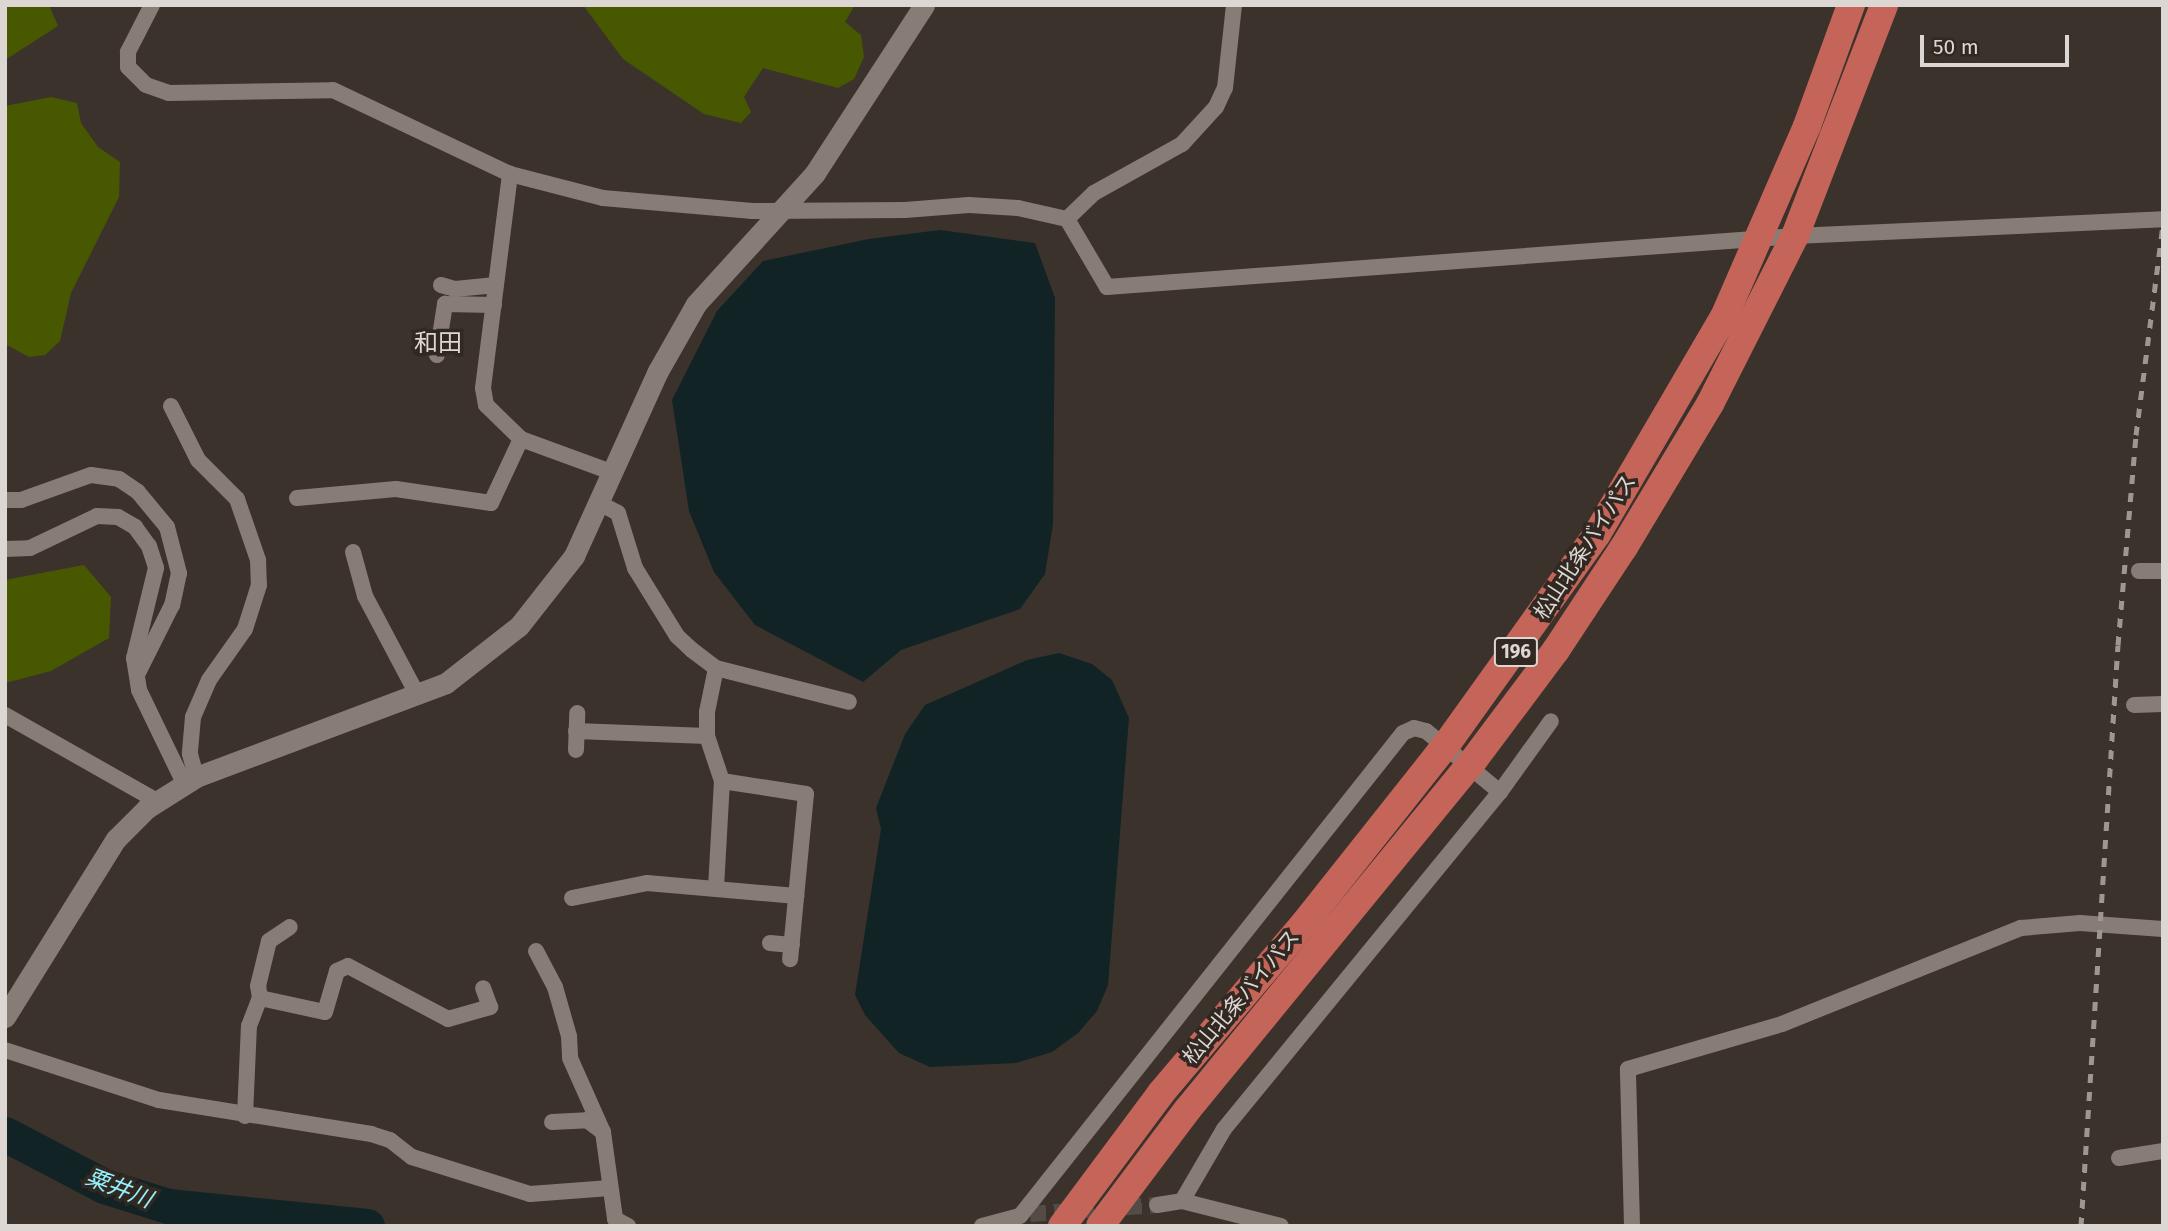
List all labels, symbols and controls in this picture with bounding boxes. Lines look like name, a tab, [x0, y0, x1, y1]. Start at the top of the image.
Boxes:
scale bar	[1923, 21, 2072, 65]
text: 50 m	[1933, 34, 1979, 60]
district label: 和田	[414, 330, 462, 358]
street label: 松山北条バイパス	[1529, 470, 1641, 624]
road number: 196	[1493, 636, 1539, 667]
street label: 松山北条バイパス	[1177, 925, 1305, 1069]
water label: 粟井川	[82, 1163, 156, 1213]

